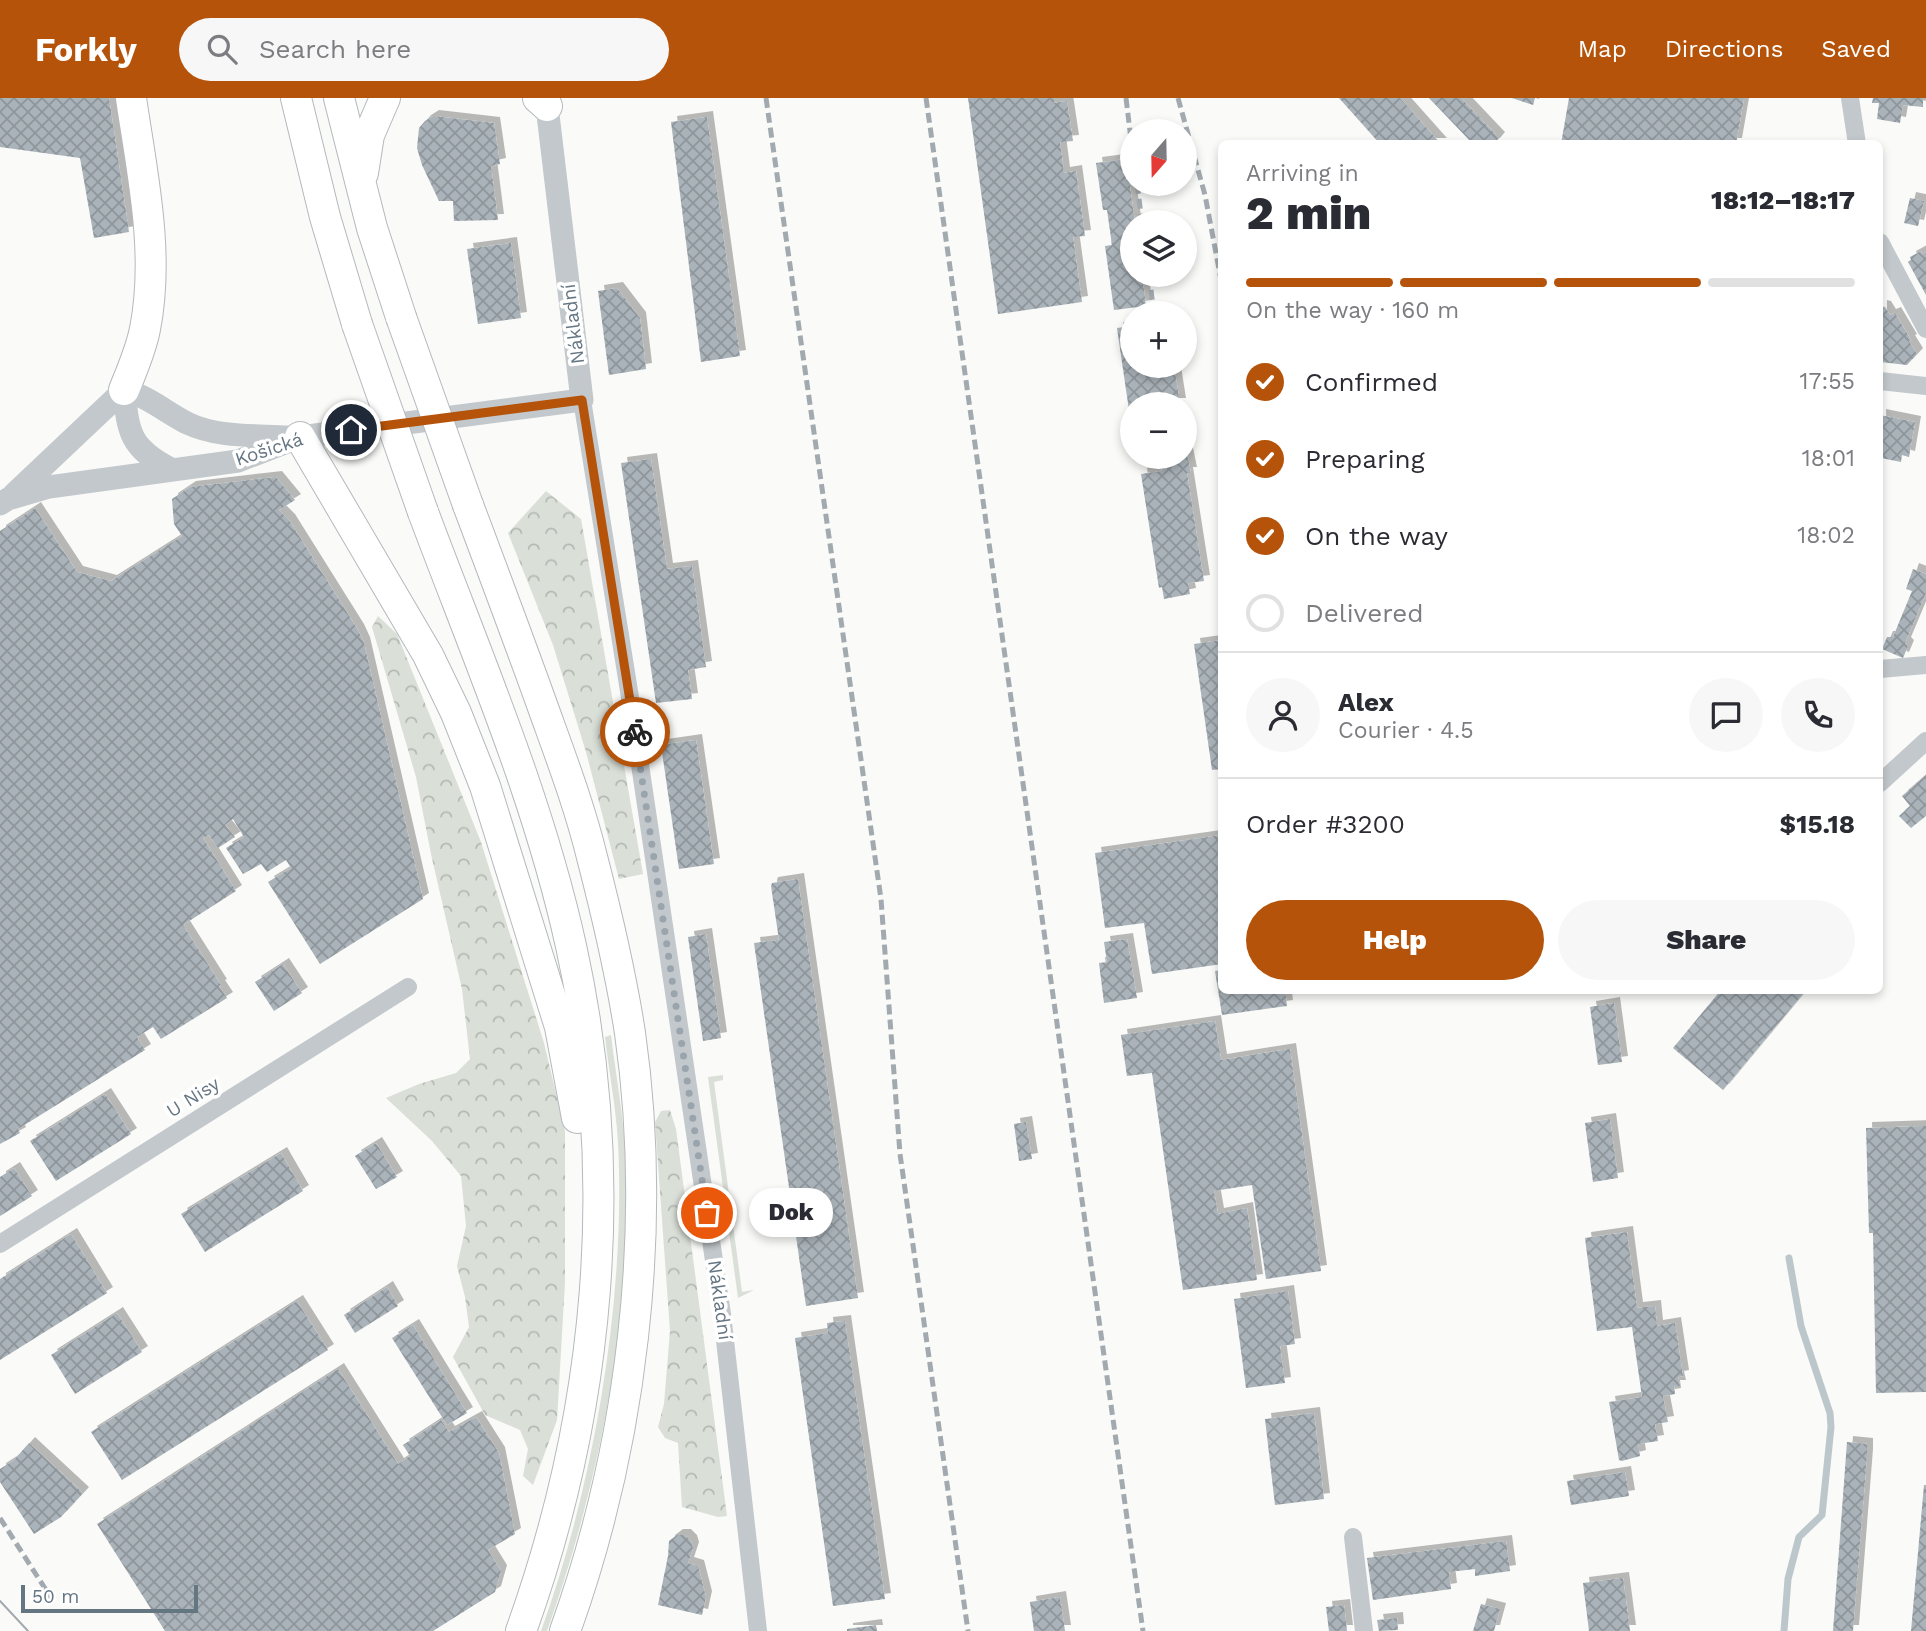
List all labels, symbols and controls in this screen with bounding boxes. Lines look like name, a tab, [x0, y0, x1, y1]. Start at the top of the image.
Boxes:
search box	[179, 18, 669, 81]
text: Forkly	[35, 30, 137, 69]
icon: search	[203, 30, 241, 68]
text: Search here	[259, 34, 411, 64]
text: Map	[1578, 35, 1627, 63]
text: Directions	[1665, 35, 1783, 63]
text: Saved	[1821, 35, 1891, 63]
north arrow	[1120, 119, 1197, 196]
map controls	[1120, 119, 1197, 469]
text: Arriving in	[1246, 160, 1359, 187]
text: 18:12–18:17	[1711, 185, 1855, 215]
text: 2 min	[1246, 186, 1371, 240]
button: layers	[1120, 210, 1197, 287]
street label: Nákladní	[557, 283, 589, 365]
text: On the way · 160 m	[1246, 297, 1459, 324]
button: +	[1120, 301, 1197, 378]
icon: check	[1246, 363, 1284, 401]
text: Confirmed	[1305, 367, 1438, 397]
text: 17:55	[1800, 368, 1855, 395]
button: −	[1120, 392, 1197, 469]
pin	[321, 400, 381, 460]
icon: home	[332, 411, 370, 449]
street label: Košická	[232, 427, 306, 471]
icon: check	[1246, 440, 1284, 478]
text: Preparing	[1305, 444, 1425, 474]
text: 18:01	[1802, 445, 1855, 472]
icon: check	[1246, 517, 1284, 555]
text: On the way	[1305, 521, 1448, 551]
text: 18:02	[1797, 522, 1855, 549]
text: Delivered	[1305, 598, 1424, 628]
button: person	[1246, 678, 1320, 752]
button: chat	[1689, 678, 1763, 752]
button: phone	[1781, 678, 1855, 752]
text: Alex	[1338, 687, 1394, 717]
courier	[600, 697, 670, 767]
icon: bike	[616, 713, 654, 751]
text: Courier · 4.5	[1338, 717, 1474, 744]
text: Order #3200	[1246, 809, 1405, 839]
text: $15.18	[1780, 809, 1855, 839]
button: Help	[1246, 900, 1544, 980]
button: Share	[1558, 900, 1855, 980]
street label: U Nisy	[162, 1072, 224, 1122]
pin	[677, 1183, 737, 1243]
callout: Dok	[749, 1188, 833, 1238]
icon: bag	[688, 1194, 726, 1232]
text: Dok	[769, 1199, 814, 1226]
street label: Nákladní	[703, 1258, 737, 1342]
scale bar	[21, 1582, 198, 1614]
text: 50 m	[32, 1585, 79, 1608]

